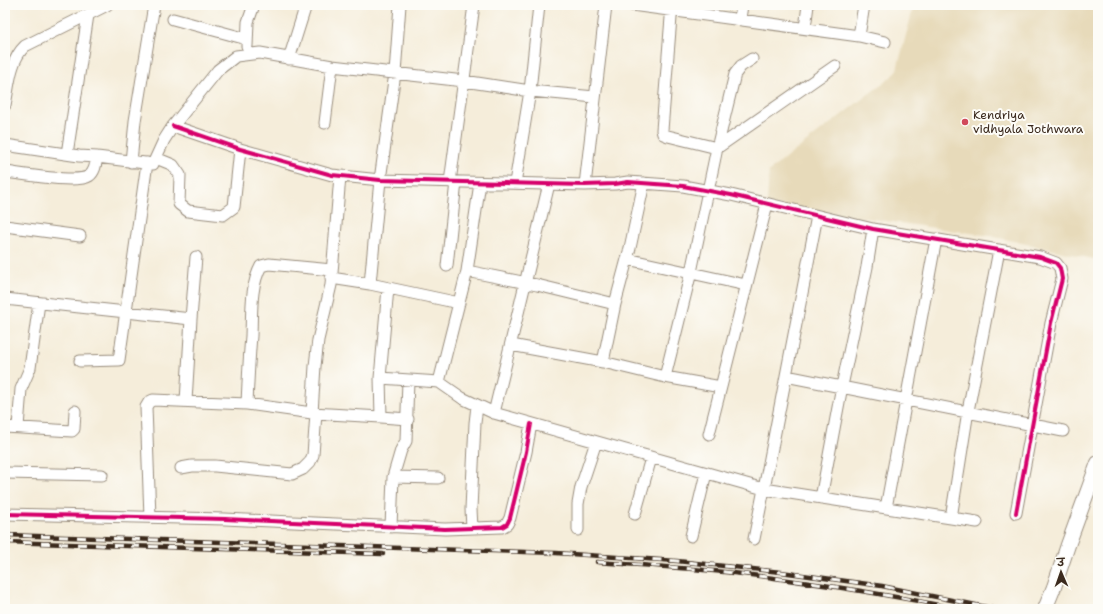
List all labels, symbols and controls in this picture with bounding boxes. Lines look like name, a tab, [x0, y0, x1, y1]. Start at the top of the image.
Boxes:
place label: Kendriya vidhyala Jothwara	[973, 107, 1084, 137]
marker: Kendriya vidhyala Jothwara	[960, 117, 970, 127]
north arrow	[1041, 552, 1081, 592]
text: उ	[1056, 555, 1066, 570]

